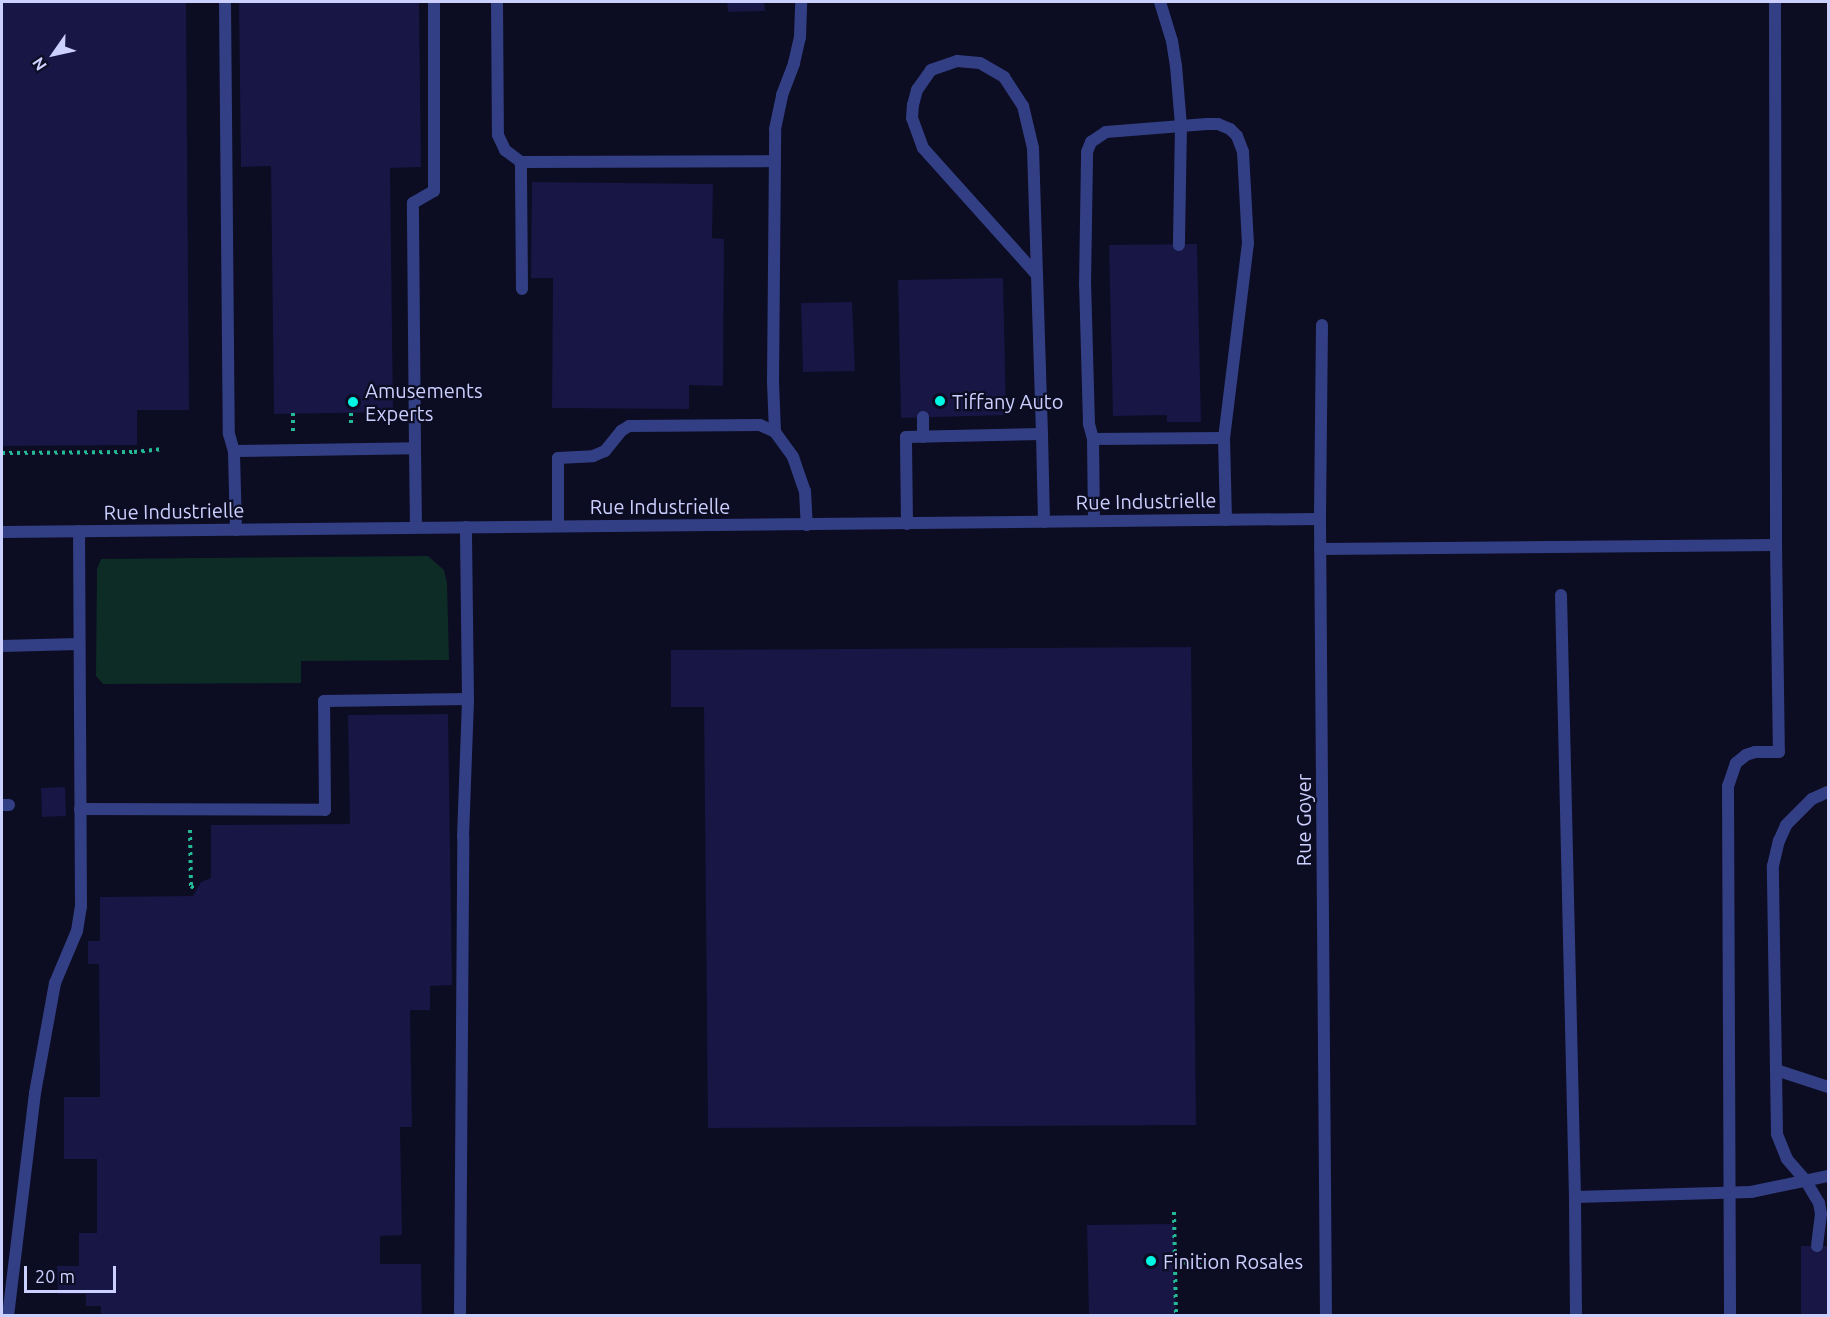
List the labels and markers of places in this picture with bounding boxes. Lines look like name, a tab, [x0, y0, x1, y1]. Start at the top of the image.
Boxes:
place label: Amusements Experts	[365, 378, 483, 425]
place label: Tiffany Auto	[952, 389, 1063, 413]
marker: Tiffany Auto	[933, 394, 947, 408]
marker: Amusements Experts	[346, 395, 360, 409]
place label: Finition Rosales	[1163, 1249, 1303, 1273]
marker: Finition Rosales	[1144, 1254, 1158, 1268]

